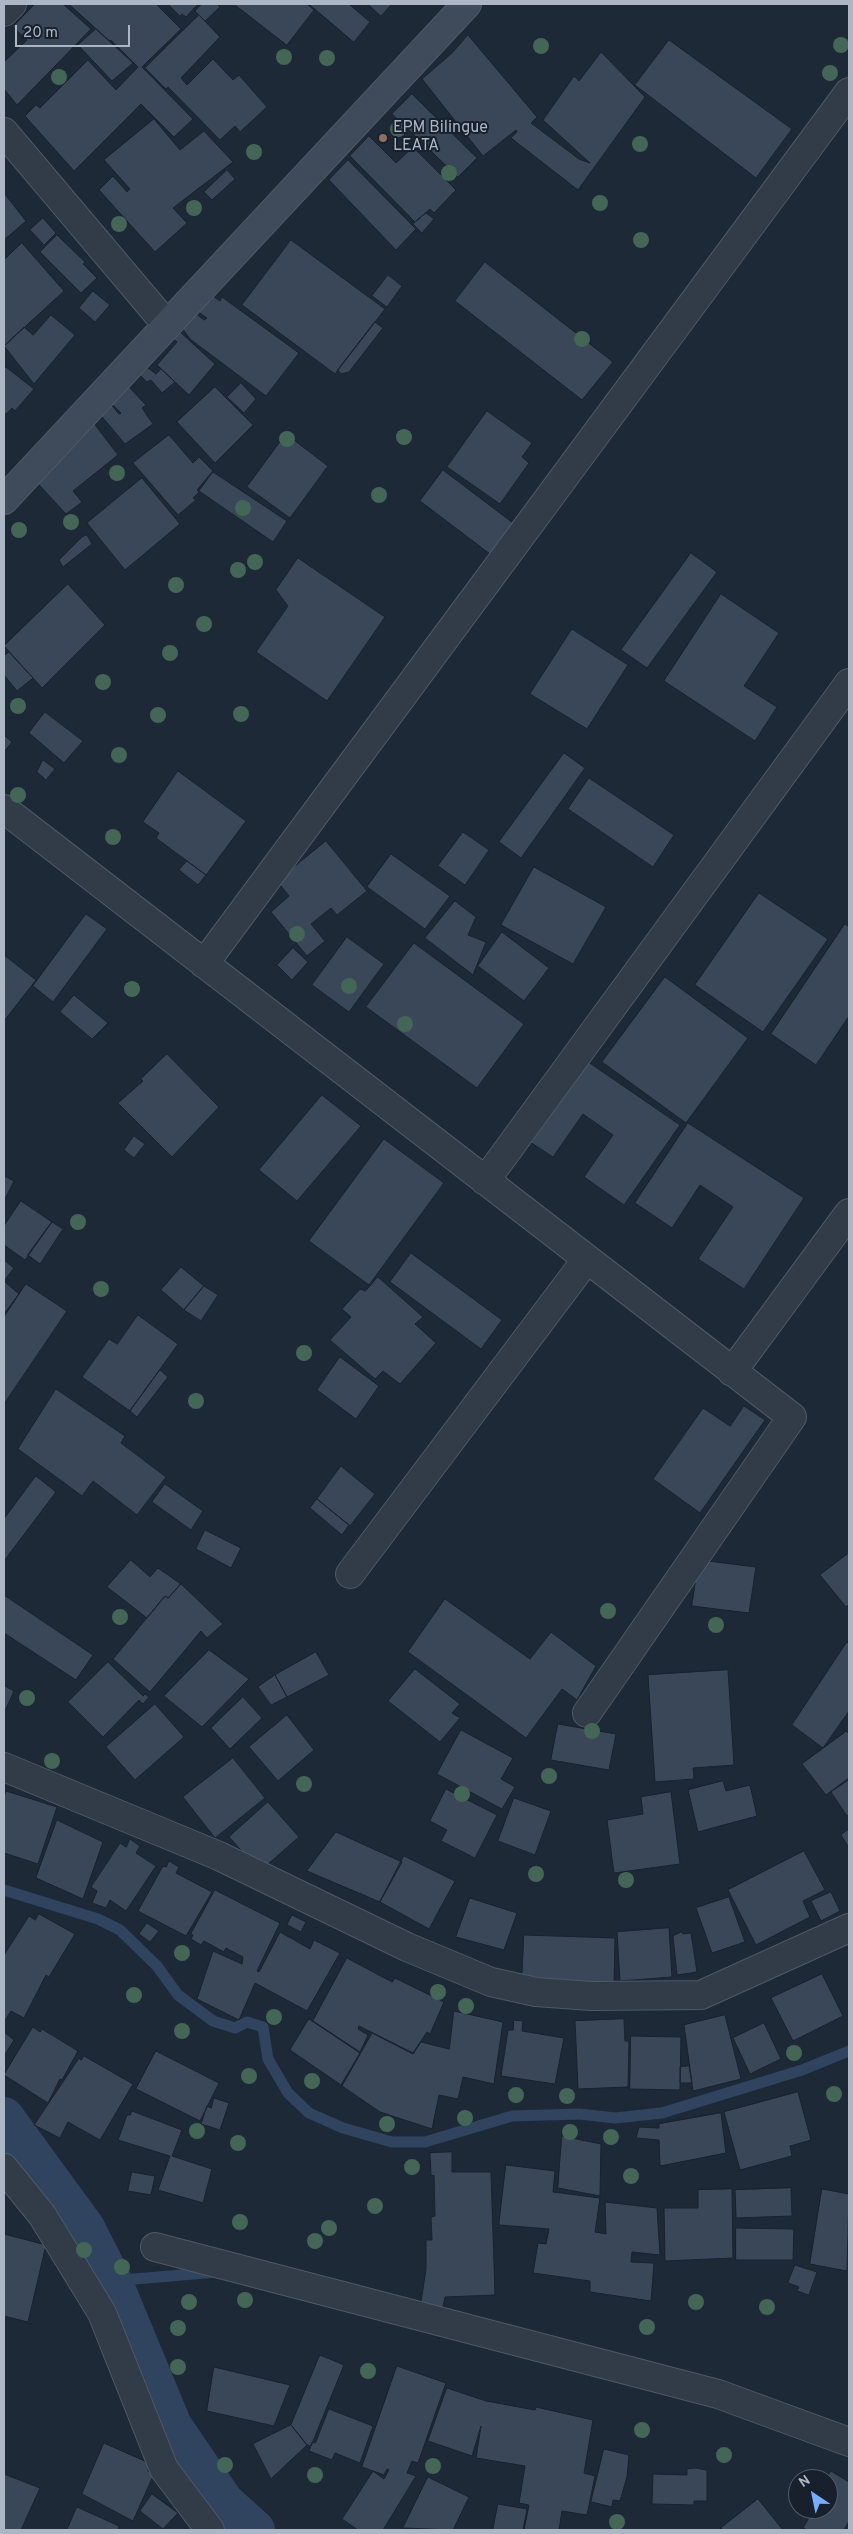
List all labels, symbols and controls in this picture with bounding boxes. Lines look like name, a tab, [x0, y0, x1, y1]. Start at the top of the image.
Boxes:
scale bar	[18, 15, 132, 47]
text: 20 m	[23, 24, 58, 43]
place label: EPM Bilingue LEATA	[393, 119, 488, 157]
marker: EPM Bilingue LEATA	[377, 132, 389, 144]
north arrow	[788, 2469, 838, 2519]
text: N	[796, 2472, 814, 2492]

